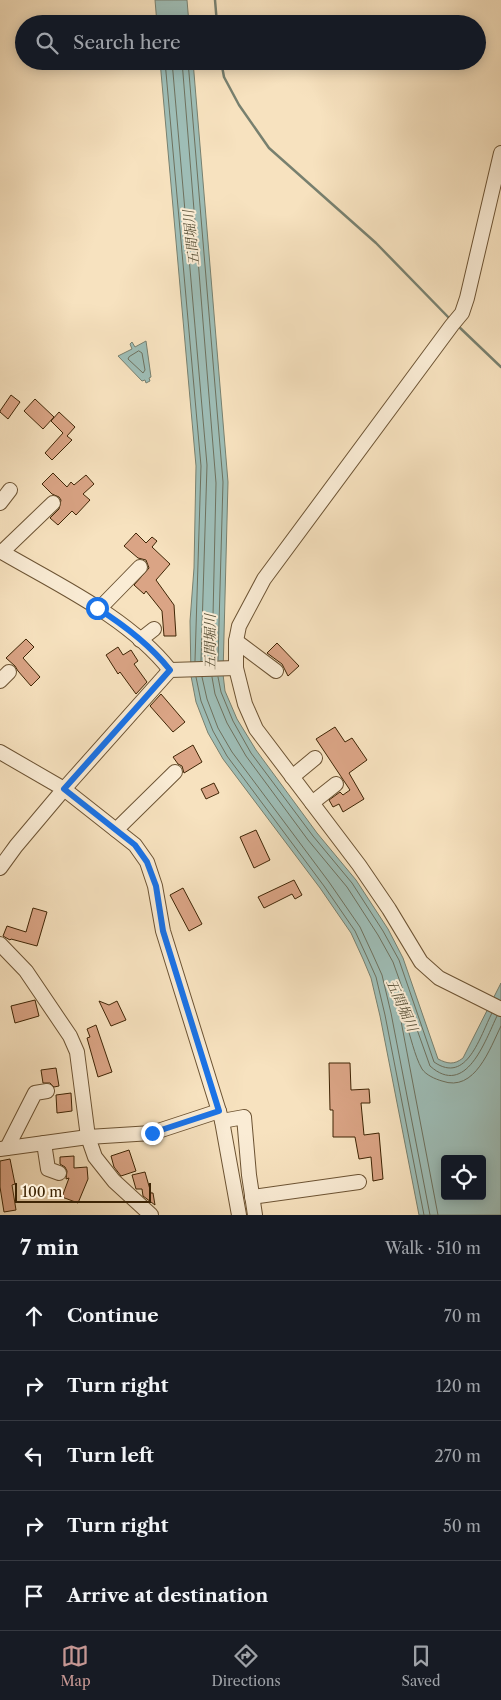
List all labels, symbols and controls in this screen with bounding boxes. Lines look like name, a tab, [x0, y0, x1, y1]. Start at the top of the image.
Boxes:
search box	[15, 15, 486, 70]
icon: search	[33, 29, 61, 57]
text: Search here	[73, 31, 181, 54]
water label: 五間堀川	[179, 207, 203, 267]
route start	[86, 597, 109, 620]
water label: 五間堀川	[201, 612, 219, 670]
water label: 五間堀川	[382, 976, 422, 1036]
route end	[141, 1122, 164, 1145]
map controls	[441, 1155, 486, 1200]
button: locate	[441, 1155, 486, 1200]
scale bar	[15, 1180, 151, 1203]
text: 100 m	[22, 1183, 62, 1201]
text: 7 min	[20, 1235, 79, 1260]
text: Walk · 510 m	[385, 1238, 481, 1258]
icon: ahead	[20, 1302, 48, 1330]
text: Continue	[67, 1304, 159, 1327]
text: 70 m	[444, 1306, 481, 1326]
icon: right	[20, 1372, 48, 1400]
text: Turn right	[67, 1374, 168, 1397]
text: 120 m	[436, 1376, 481, 1396]
icon: left	[20, 1442, 48, 1470]
text: Turn left	[67, 1444, 154, 1467]
text: 270 m	[435, 1446, 481, 1466]
icon: right	[20, 1512, 48, 1540]
text: Turn right	[67, 1514, 168, 1537]
text: 50 m	[443, 1516, 481, 1536]
icon: arrive	[20, 1582, 48, 1610]
text: Arrive at destination	[67, 1584, 268, 1607]
tab: Map	[60, 1642, 91, 1690]
tab: Directions	[211, 1642, 281, 1690]
tab: Saved	[402, 1642, 440, 1690]

